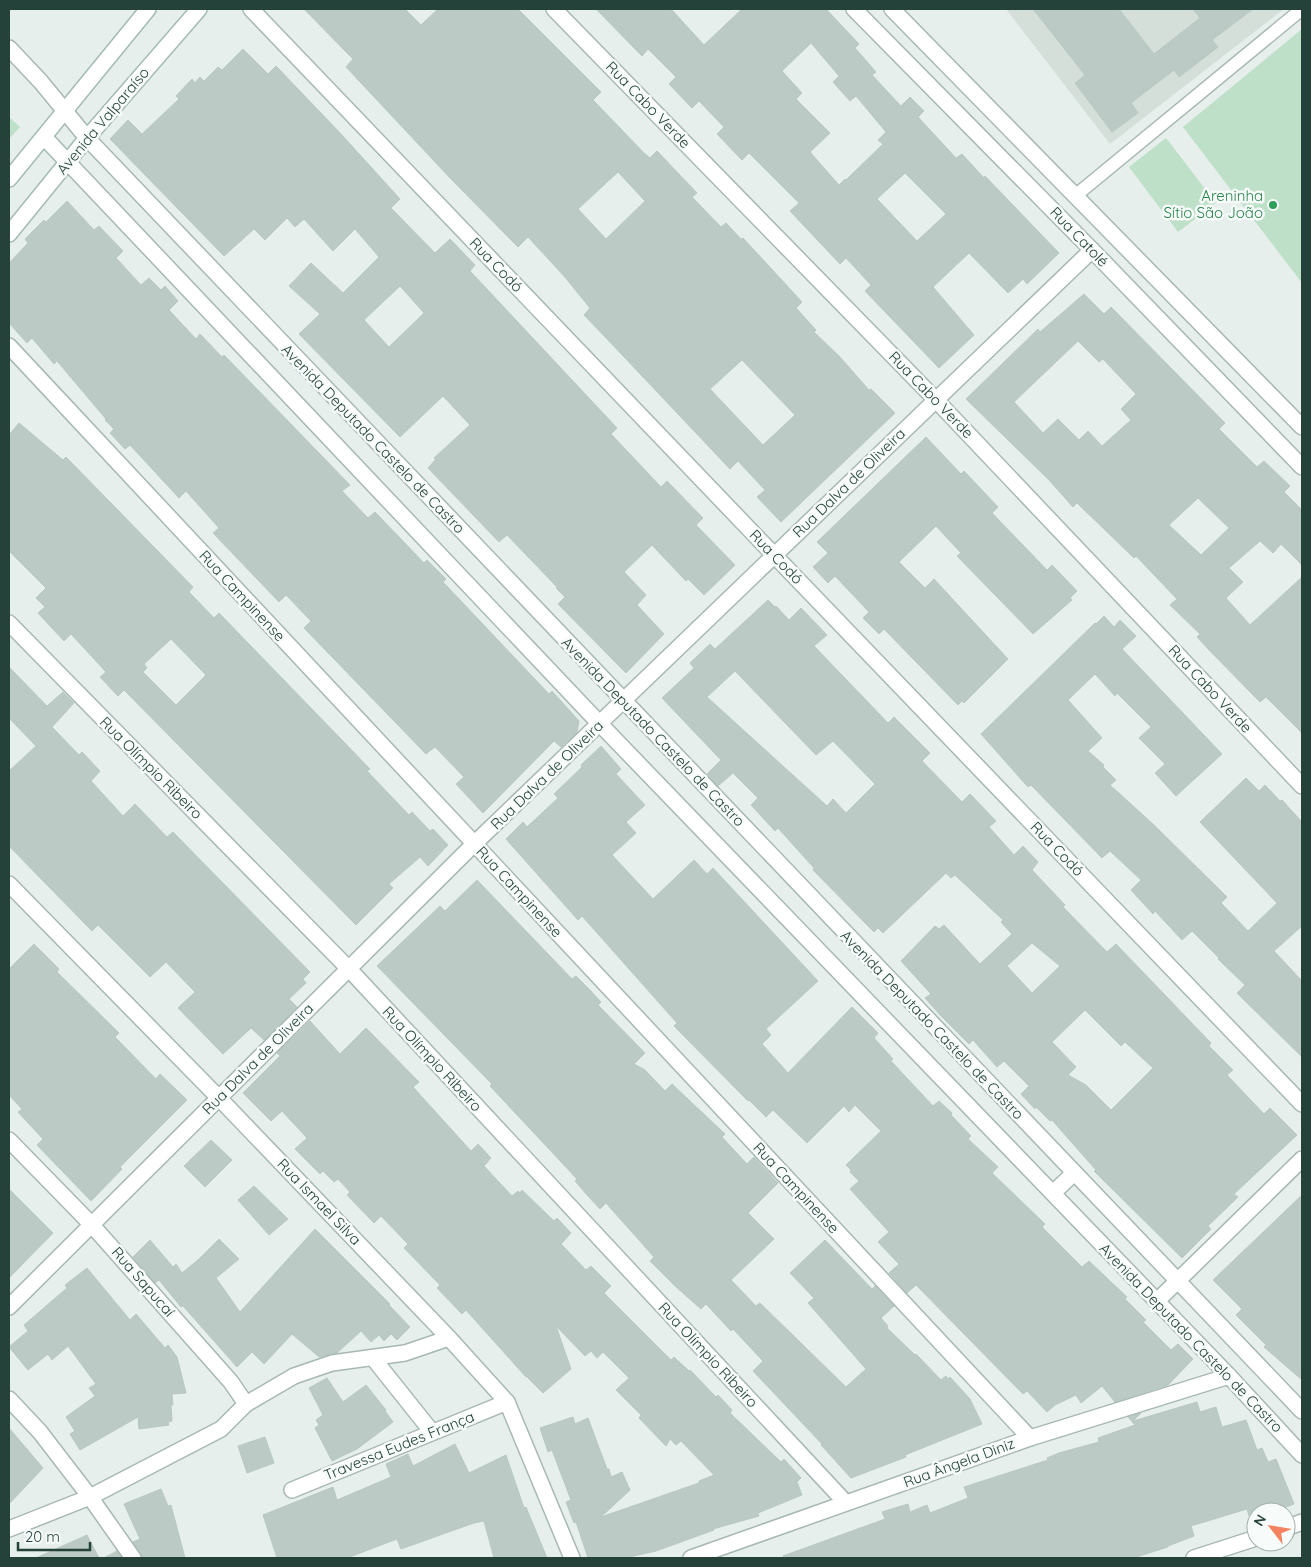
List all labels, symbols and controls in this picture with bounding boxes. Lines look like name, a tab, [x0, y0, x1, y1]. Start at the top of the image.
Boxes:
street label: Rua Cabo Verde	[602, 57, 695, 152]
street label: Avenida Valparaíso	[52, 63, 153, 178]
place label: Areninha Sítio São João	[1163, 186, 1263, 222]
marker: Areninha Sítio São João	[1267, 199, 1279, 211]
street label: Rua Catolé	[1046, 203, 1113, 271]
street label: Rua Codó	[466, 233, 527, 296]
street label: Avenida Deputado Castelo de Castro	[278, 340, 469, 537]
street label: Rua Cabo Verde	[885, 347, 978, 442]
street label: Rua Dalva de Oliveira	[788, 424, 909, 541]
street label: Rua Codó	[746, 525, 807, 588]
street label: Rua Campinense	[195, 546, 289, 645]
street label: Avenida Deputado Castelo de Castro	[558, 633, 749, 830]
street label: Rua Cabo Verde	[1165, 641, 1256, 737]
street label: Rua Olímpio Ribeiro	[96, 712, 207, 823]
street label: Rua Dalva de Oliveira	[486, 716, 607, 833]
street label: Rua Codó	[1027, 817, 1088, 880]
street label: Rua Campinense	[472, 842, 566, 941]
street label: Avenida Deputado Castelo de Castro	[837, 926, 1028, 1123]
street label: Rua Dalva de Oliveira	[198, 999, 317, 1118]
street label: Rua Olímpio Ribeiro	[379, 1002, 486, 1115]
street label: Rua Campinense	[749, 1138, 843, 1237]
street label: Rua Ismael Silva	[273, 1154, 365, 1249]
street label: Avenida Deputado Castelo de Castro	[1096, 1239, 1287, 1436]
street label: Rua Sapucaí	[108, 1243, 180, 1321]
street label: Rua Olímpio Ribeiro	[655, 1298, 762, 1411]
street label: Travessa Eudes França	[321, 1407, 477, 1484]
street label: Rua Ângela Diniz	[900, 1434, 1017, 1492]
north arrow	[1246, 1502, 1296, 1552]
text: N	[1249, 1511, 1270, 1529]
scale bar	[18, 1520, 90, 1552]
text: 20 m	[25, 1527, 60, 1546]

